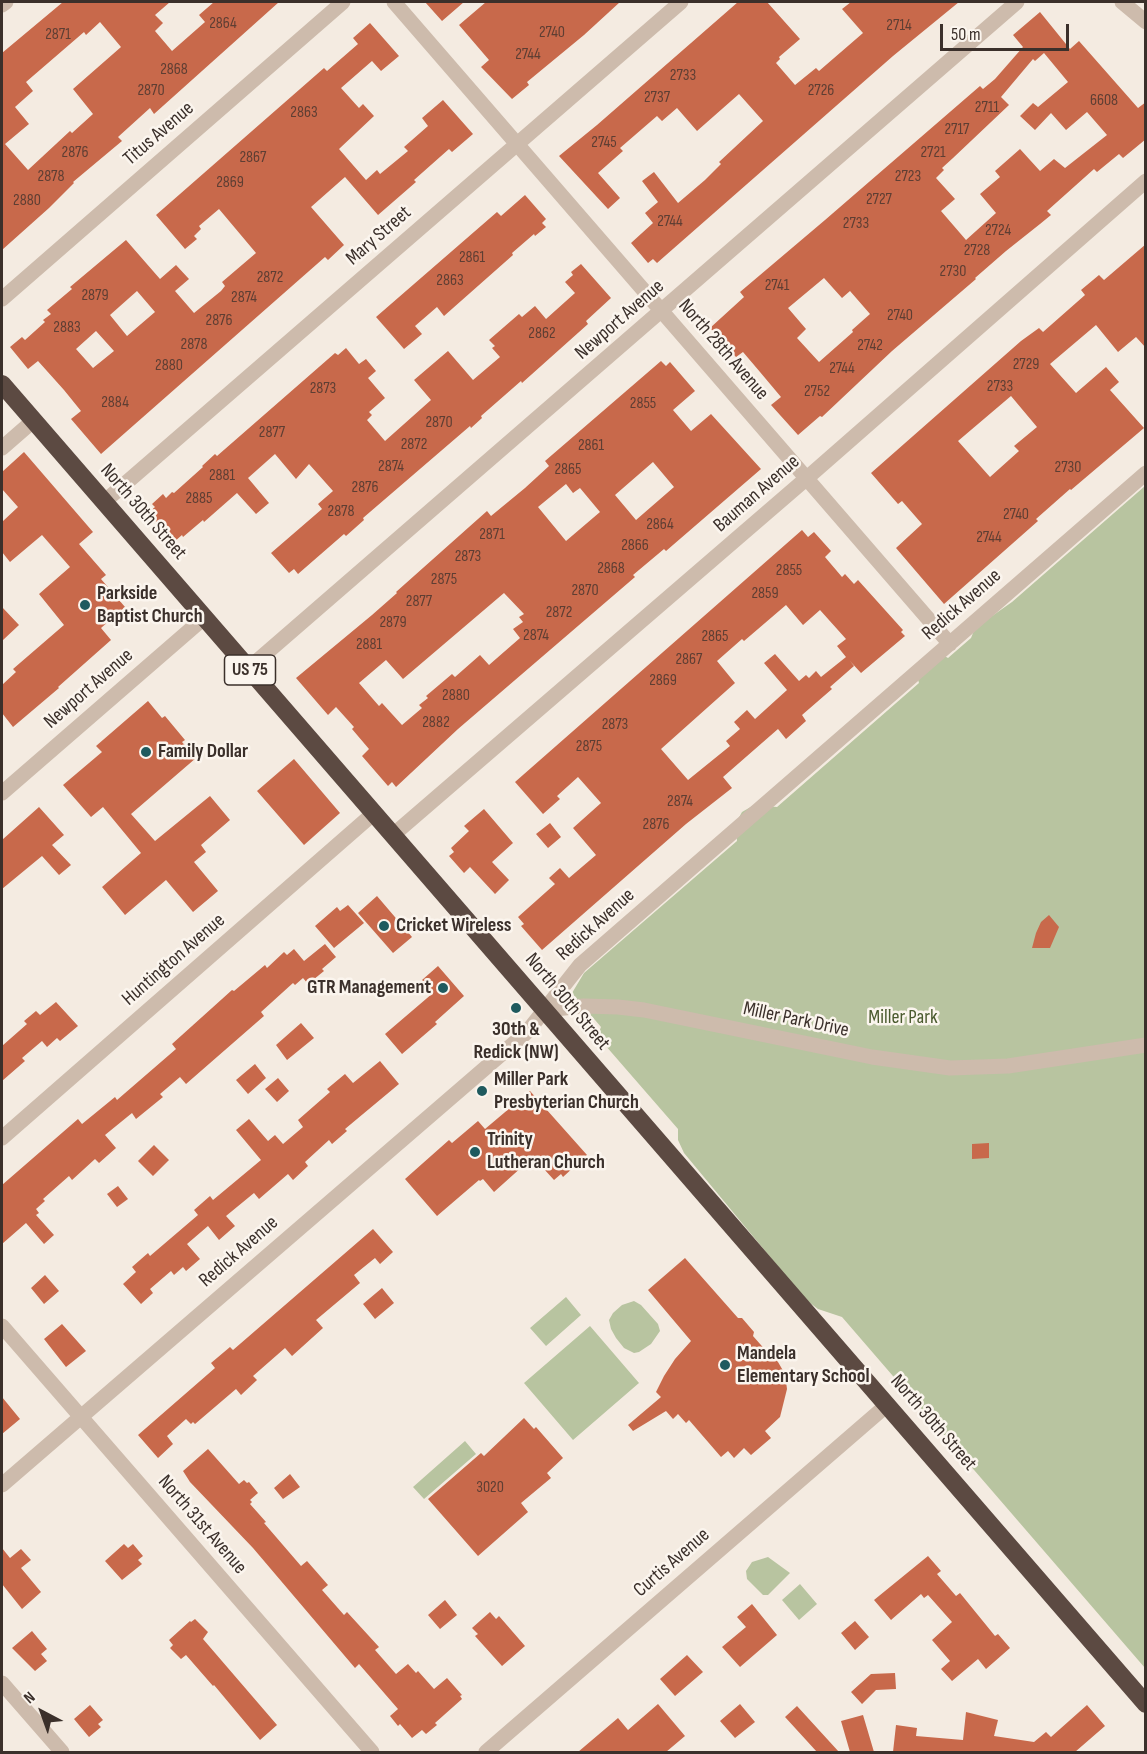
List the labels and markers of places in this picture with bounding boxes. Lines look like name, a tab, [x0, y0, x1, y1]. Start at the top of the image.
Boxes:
place label: Parkside Baptist Church	[97, 582, 203, 629]
marker: Parkside Baptist Church	[78, 598, 92, 612]
place label: Family Dollar	[158, 740, 248, 764]
marker: Family Dollar	[139, 745, 153, 759]
place label: Cricket Wireless	[396, 914, 511, 938]
marker: Cricket Wireless	[377, 919, 391, 933]
place label: GTR Management	[307, 976, 431, 1000]
marker: GTR Management	[436, 981, 450, 995]
marker: 30th & Redick (NW)	[509, 1001, 523, 1015]
place label: 30th & Redick (NW)	[473, 1018, 559, 1065]
place label: Miller Park Presbyterian Church	[494, 1068, 639, 1115]
marker: Miller Park Presbyterian Church	[475, 1084, 489, 1098]
place label: Trinity Lutheran Church	[487, 1128, 605, 1175]
marker: Trinity Lutheran Church	[468, 1145, 482, 1159]
place label: Mandela Elementary School	[737, 1342, 870, 1389]
marker: Mandela Elementary School	[718, 1358, 732, 1372]

